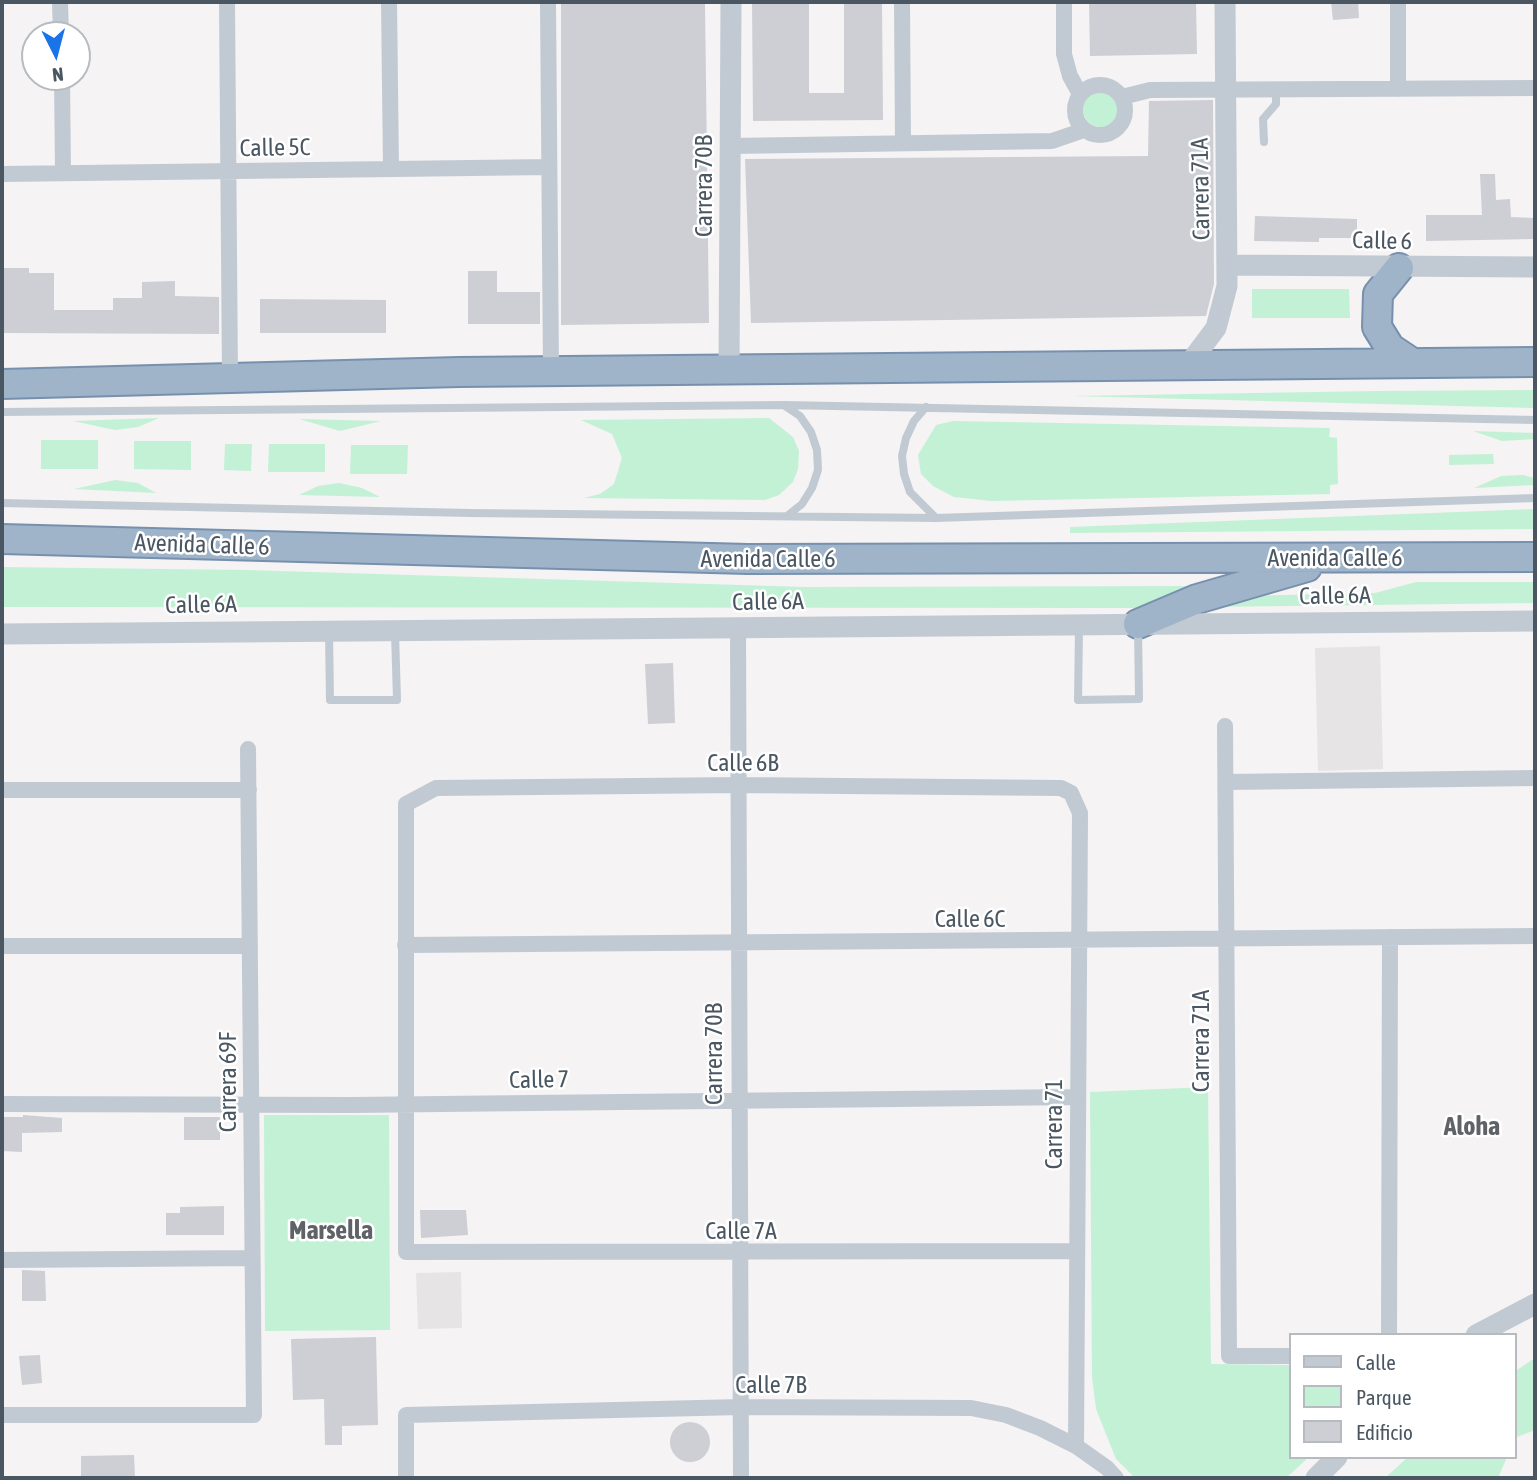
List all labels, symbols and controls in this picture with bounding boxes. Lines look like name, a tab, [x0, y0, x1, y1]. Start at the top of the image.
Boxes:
north arrow	[21, 21, 91, 91]
text: N	[51, 63, 65, 86]
street label: Calle 5C	[239, 133, 311, 163]
street label: Carrera 70B	[690, 135, 718, 237]
street label: Carrera 71A	[1186, 138, 1216, 240]
street label: Calle 6	[1352, 226, 1412, 256]
street label: Avenida Calle 6	[134, 528, 270, 562]
street label: Avenida Calle 6	[1267, 544, 1403, 572]
street label: Avenida Calle 6	[700, 545, 836, 573]
street label: Calle 6A	[1299, 581, 1371, 611]
street label: Calle 6A	[732, 587, 804, 617]
street label: Calle 6A	[165, 590, 237, 620]
street label: Calle 6B	[707, 749, 779, 777]
street label: Calle 6C	[935, 905, 1005, 933]
street label: Carrera 71A	[1187, 990, 1215, 1092]
street label: Carrera 70B	[700, 1003, 728, 1105]
street label: Carrera 69F	[214, 1032, 242, 1132]
street label: Calle 7	[509, 1065, 569, 1095]
street label: Carrera 71	[1040, 1079, 1068, 1169]
district label: Aloha	[1444, 1111, 1500, 1143]
district label: Marsella	[289, 1215, 373, 1247]
street label: Calle 7A	[705, 1217, 777, 1245]
legend	[1288, 1333, 1516, 1459]
text: Calle	[1356, 1350, 1396, 1374]
street label: Calle 7B	[735, 1371, 807, 1399]
text: Parque	[1356, 1385, 1411, 1409]
text: Edificio	[1356, 1420, 1413, 1444]

